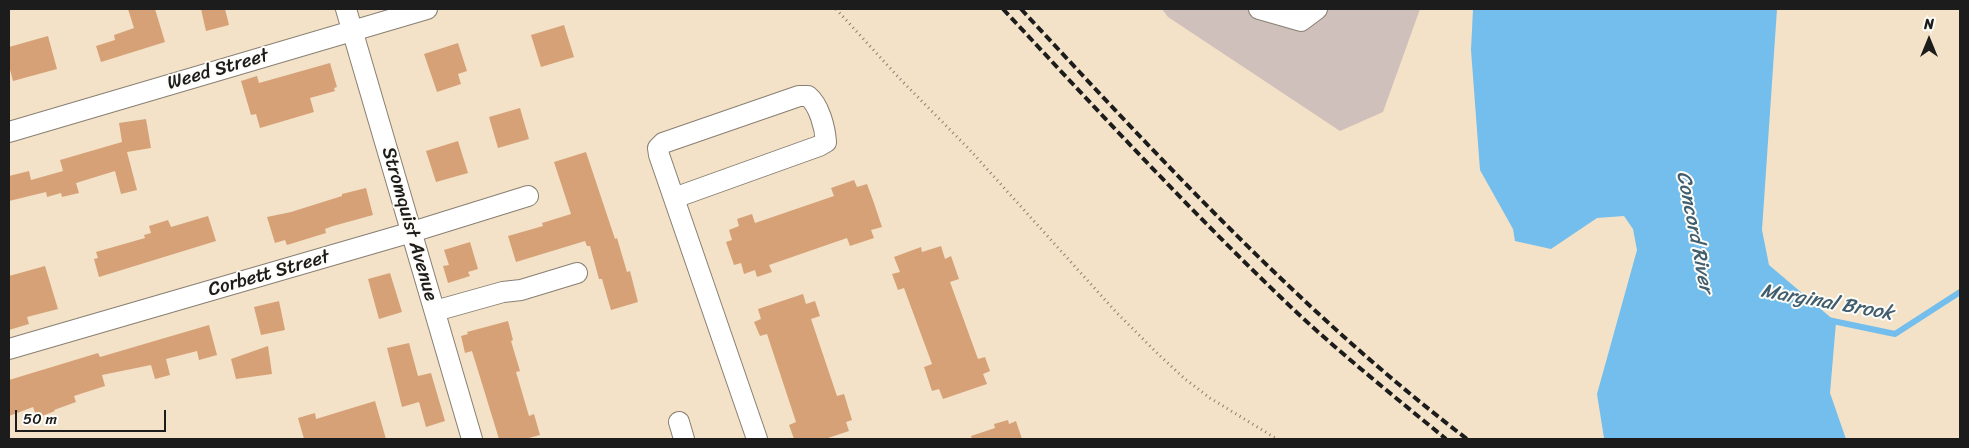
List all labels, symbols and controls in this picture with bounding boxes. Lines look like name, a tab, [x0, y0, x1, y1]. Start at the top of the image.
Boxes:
text: N	[1924, 12, 1934, 37]
north arrow	[1904, 15, 1954, 65]
street label: Weed Street	[165, 45, 271, 95]
street label: Stromquist Avenue	[376, 144, 442, 304]
water label: Concord River	[1670, 169, 1718, 295]
street label: Corbett Street	[206, 246, 332, 302]
water label: Marginal Brook	[1759, 280, 1895, 326]
scale bar	[18, 400, 169, 432]
text: 50 m	[23, 406, 57, 432]

